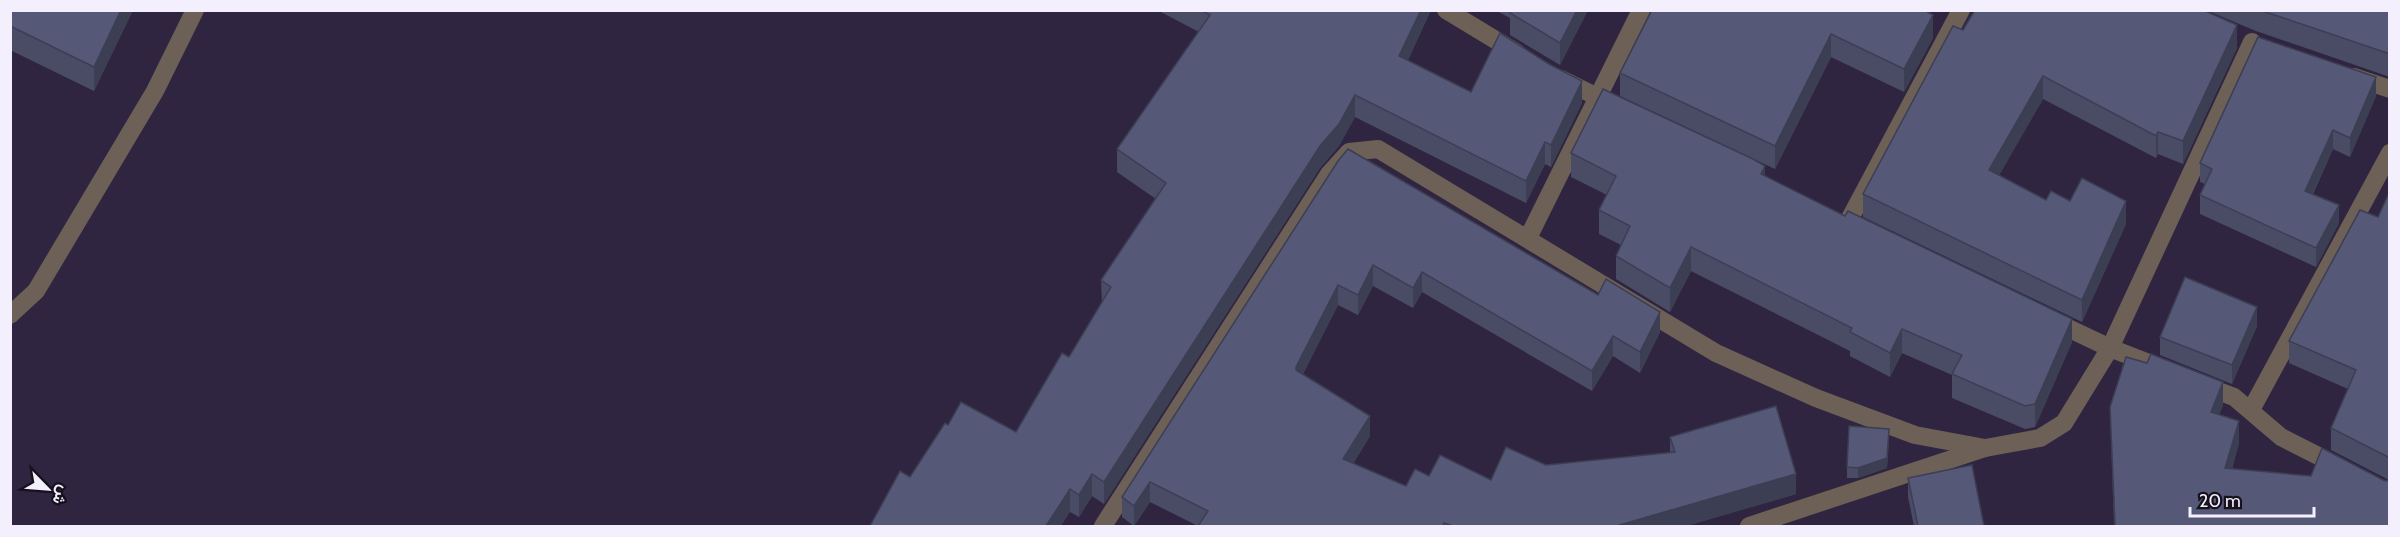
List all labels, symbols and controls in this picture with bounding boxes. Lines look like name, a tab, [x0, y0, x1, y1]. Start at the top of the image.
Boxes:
north arrow	[18, 459, 78, 519]
scale bar	[2190, 480, 2314, 518]
text: ش	[48, 482, 74, 508]
text: 20 m	[2199, 490, 2241, 512]

